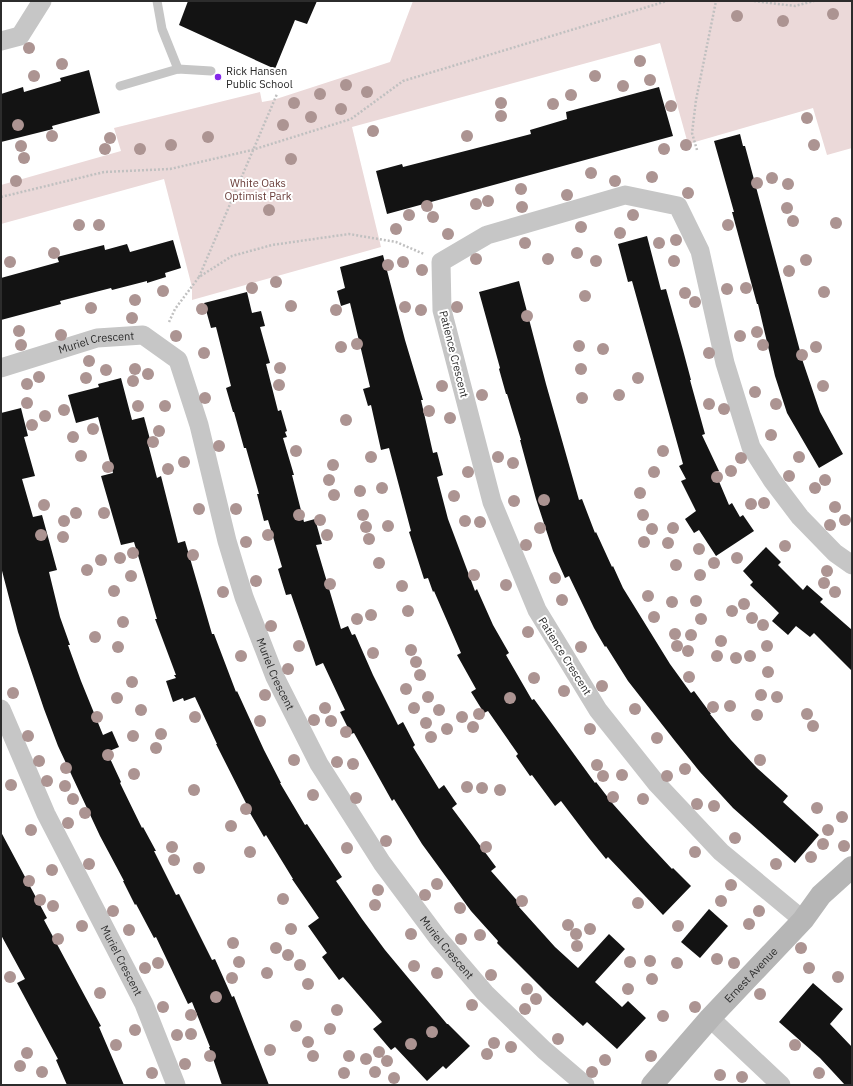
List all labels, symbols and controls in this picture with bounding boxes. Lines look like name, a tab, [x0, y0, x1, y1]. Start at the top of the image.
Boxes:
place label: Rick Hansen Public School	[226, 64, 293, 91]
marker: Rick Hansen Public School	[213, 72, 223, 82]
park label: White Oaks Optimist Park	[224, 176, 292, 203]
street label: Patience Crescent	[436, 309, 472, 399]
street label: Muriel Crescent	[56, 329, 135, 357]
street label: Patience Crescent	[535, 614, 595, 698]
street label: Muriel Crescent	[254, 636, 298, 712]
street label: Muriel Crescent	[417, 913, 477, 982]
street label: Muriel Crescent	[98, 923, 146, 998]
street label: Ernest Avenue	[721, 944, 780, 1006]

